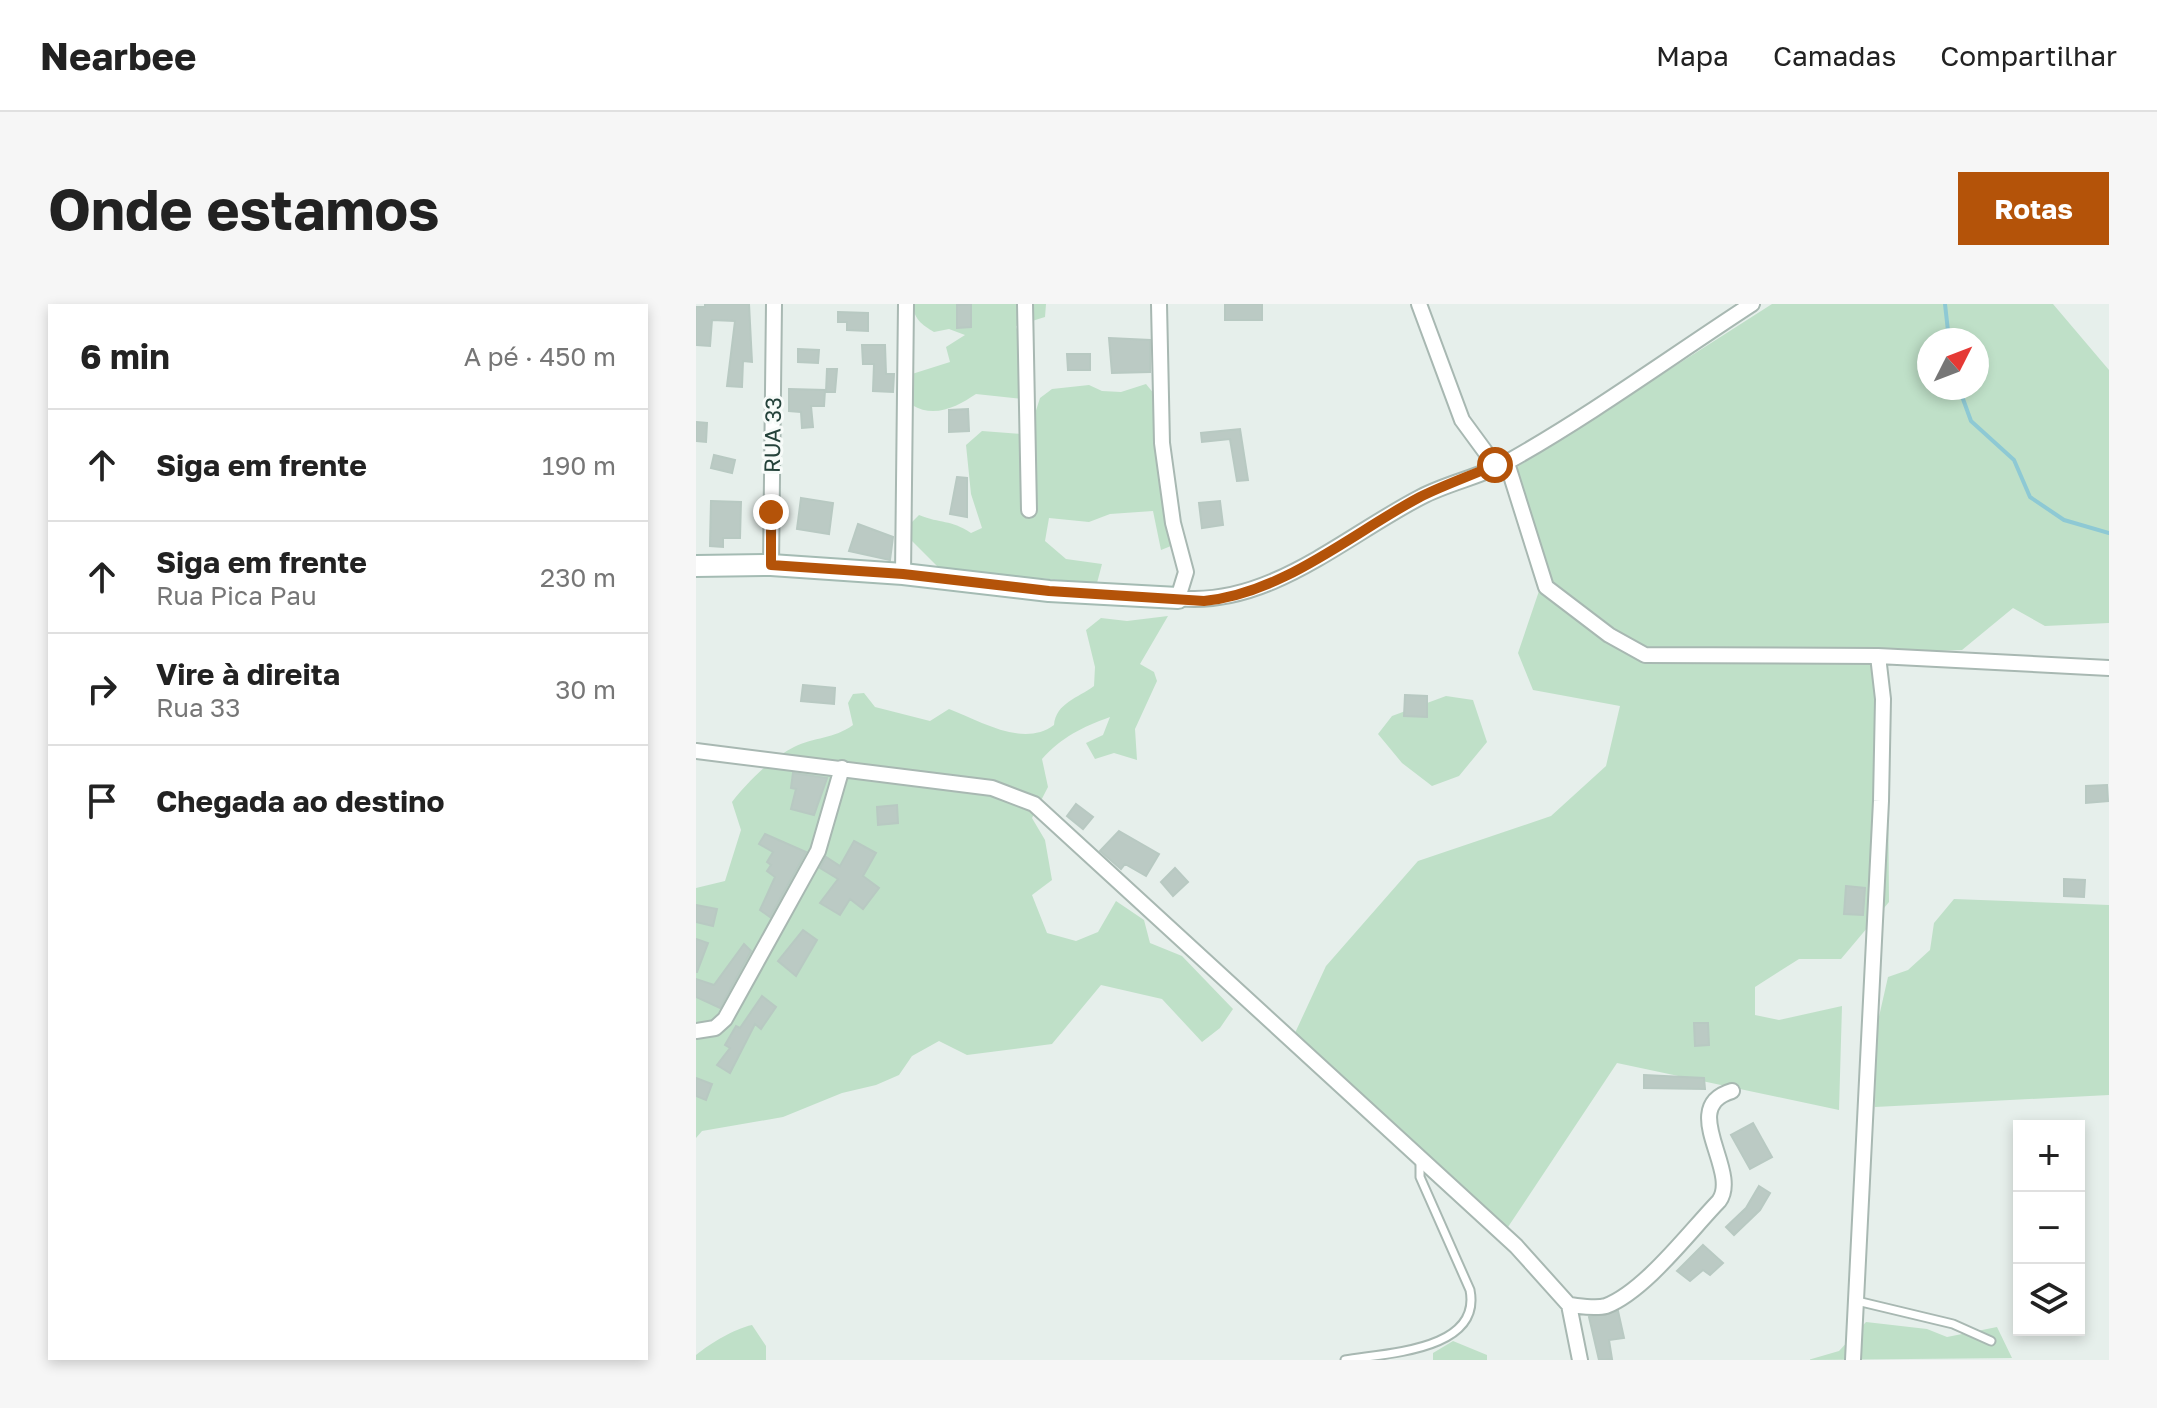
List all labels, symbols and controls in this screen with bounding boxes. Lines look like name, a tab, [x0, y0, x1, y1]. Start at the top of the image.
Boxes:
text: Nearbee	[40, 33, 196, 78]
text: Mapa	[1656, 39, 1729, 72]
text: Camadas	[1773, 39, 1896, 72]
text: Compartilhar	[1940, 39, 2117, 72]
button: Rotas	[1958, 172, 2109, 245]
text: Onde estamos	[48, 175, 439, 242]
north arrow	[1917, 328, 1989, 400]
text: 6 min	[80, 336, 170, 376]
text: A pé · 450 m	[464, 341, 616, 372]
street label: RUA 33	[758, 397, 786, 473]
icon: ahead	[80, 443, 124, 487]
text: Siga em frente	[156, 447, 367, 483]
route start	[1477, 447, 1513, 483]
text: 190 m	[542, 450, 616, 481]
route end	[753, 494, 789, 530]
text: Siga em frente	[156, 544, 367, 580]
icon: ahead	[80, 555, 124, 599]
text: 230 m	[540, 562, 616, 593]
text: Rua Pica Pau	[156, 580, 317, 611]
text: Vire à direita	[156, 656, 340, 692]
icon: right	[80, 667, 124, 711]
text: 30 m	[555, 674, 616, 705]
text: Rua 33	[156, 692, 241, 723]
icon: arrive	[80, 779, 124, 823]
text: Chegada ao destino	[156, 783, 444, 819]
map controls	[2013, 1120, 2085, 1336]
button: +	[2013, 1120, 2085, 1192]
button: −	[2013, 1192, 2085, 1264]
button: layers	[2013, 1264, 2085, 1336]

